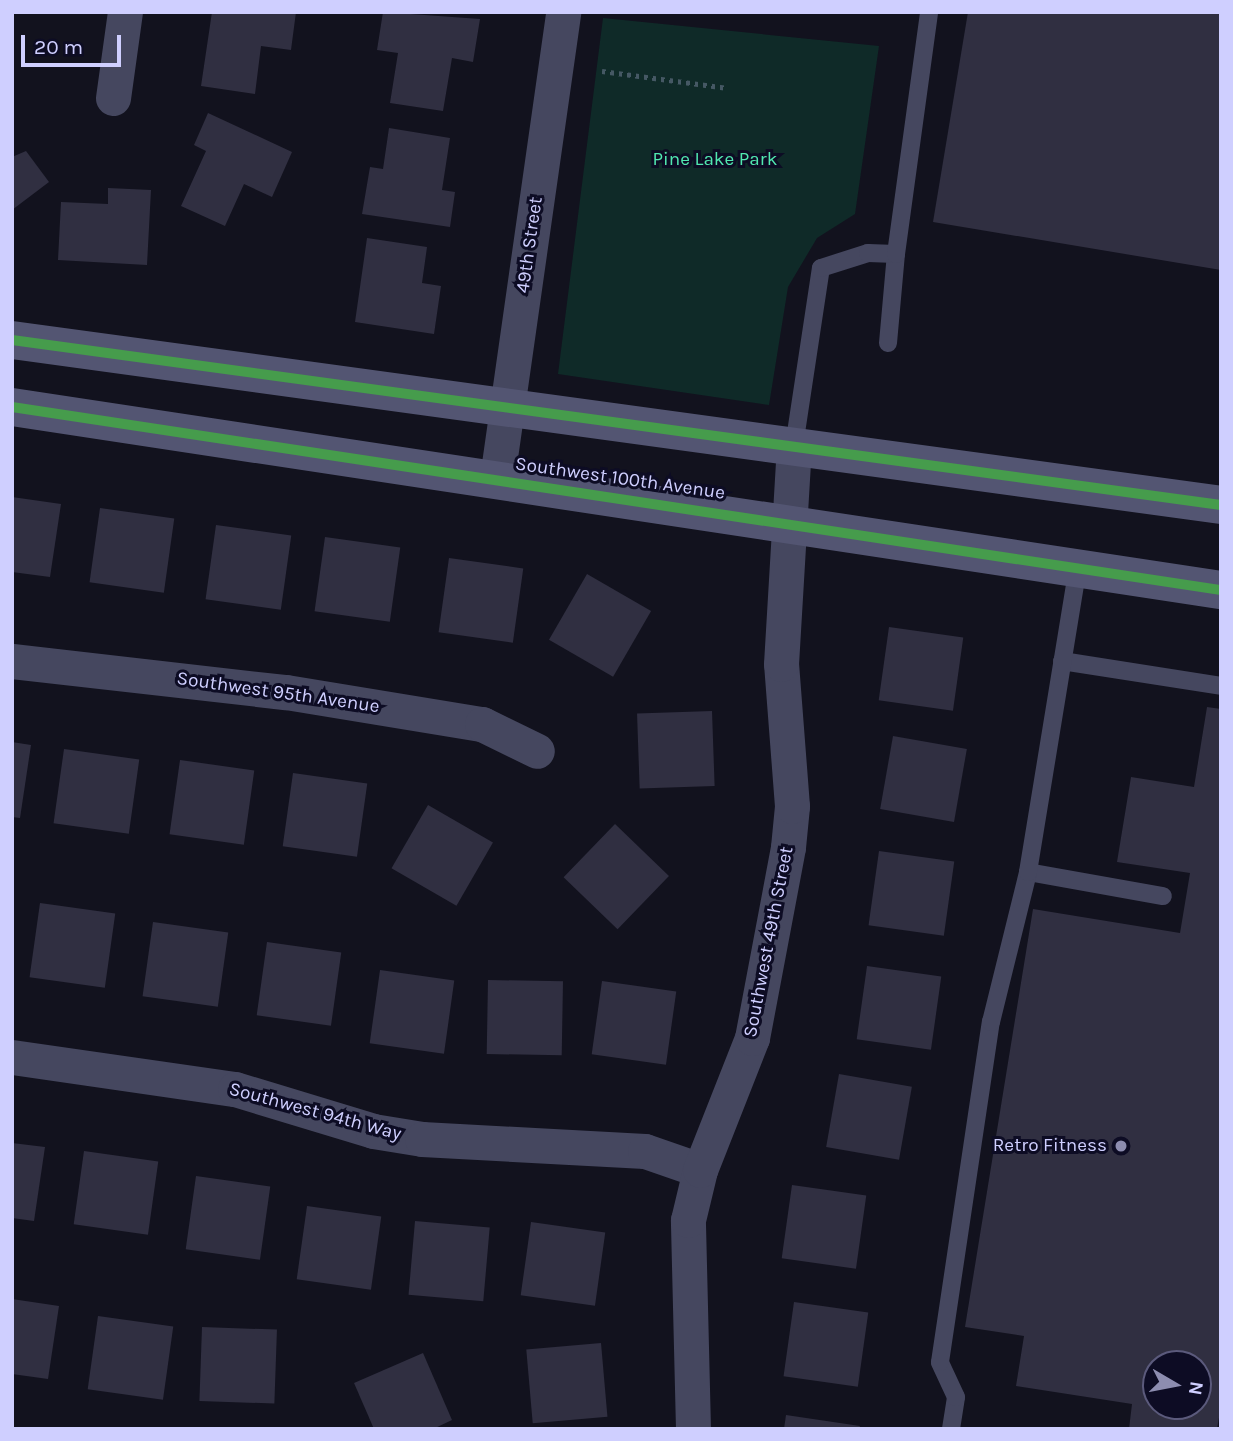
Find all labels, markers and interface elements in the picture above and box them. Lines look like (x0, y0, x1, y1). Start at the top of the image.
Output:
scale bar (24, 21, 124, 65)
text: 20 m (34, 35, 83, 59)
park label: Pine Lake Park (653, 149, 777, 171)
street label: 49th Street (512, 195, 548, 295)
street label: Southwest 100th Avenue (514, 453, 726, 505)
street label: Southwest 95th Avenue (175, 667, 381, 719)
street label: Southwest 49th Street (739, 845, 799, 1039)
street label: Southwest 94th Way (226, 1078, 404, 1146)
place label: Retro Fitness (993, 1135, 1107, 1157)
marker: Retro Fitness (1113, 1138, 1129, 1154)
north arrow (1142, 1350, 1212, 1420)
text: N (1184, 1380, 1208, 1397)

